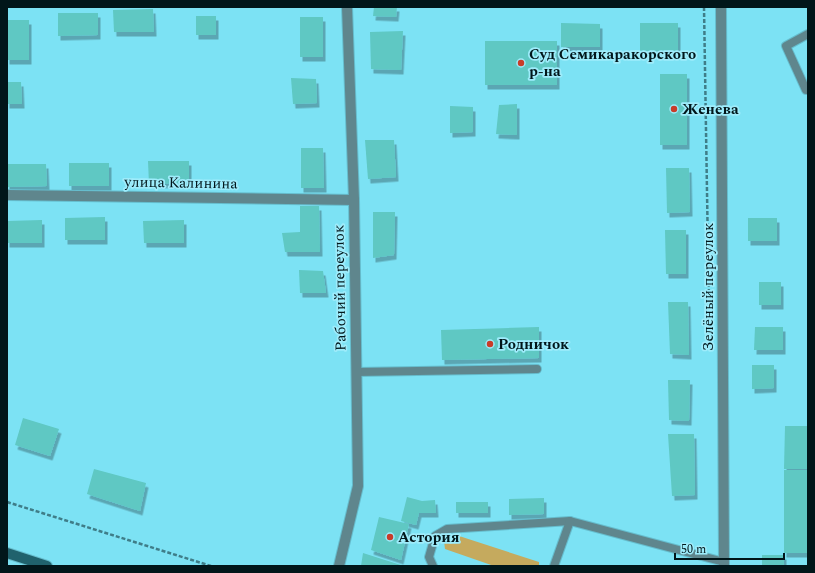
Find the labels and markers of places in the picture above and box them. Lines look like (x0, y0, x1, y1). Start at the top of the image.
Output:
place label: Суд Семикаракорского р-на (529, 43, 696, 83)
marker: Суд Семикаракорского р-на (516, 58, 526, 68)
place label: Женева (682, 98, 739, 121)
marker: Женева (669, 104, 679, 114)
place label: Родничок (498, 333, 569, 356)
marker: Родничок (485, 339, 495, 349)
place label: Астория (398, 526, 460, 549)
marker: Астория (385, 532, 395, 542)

